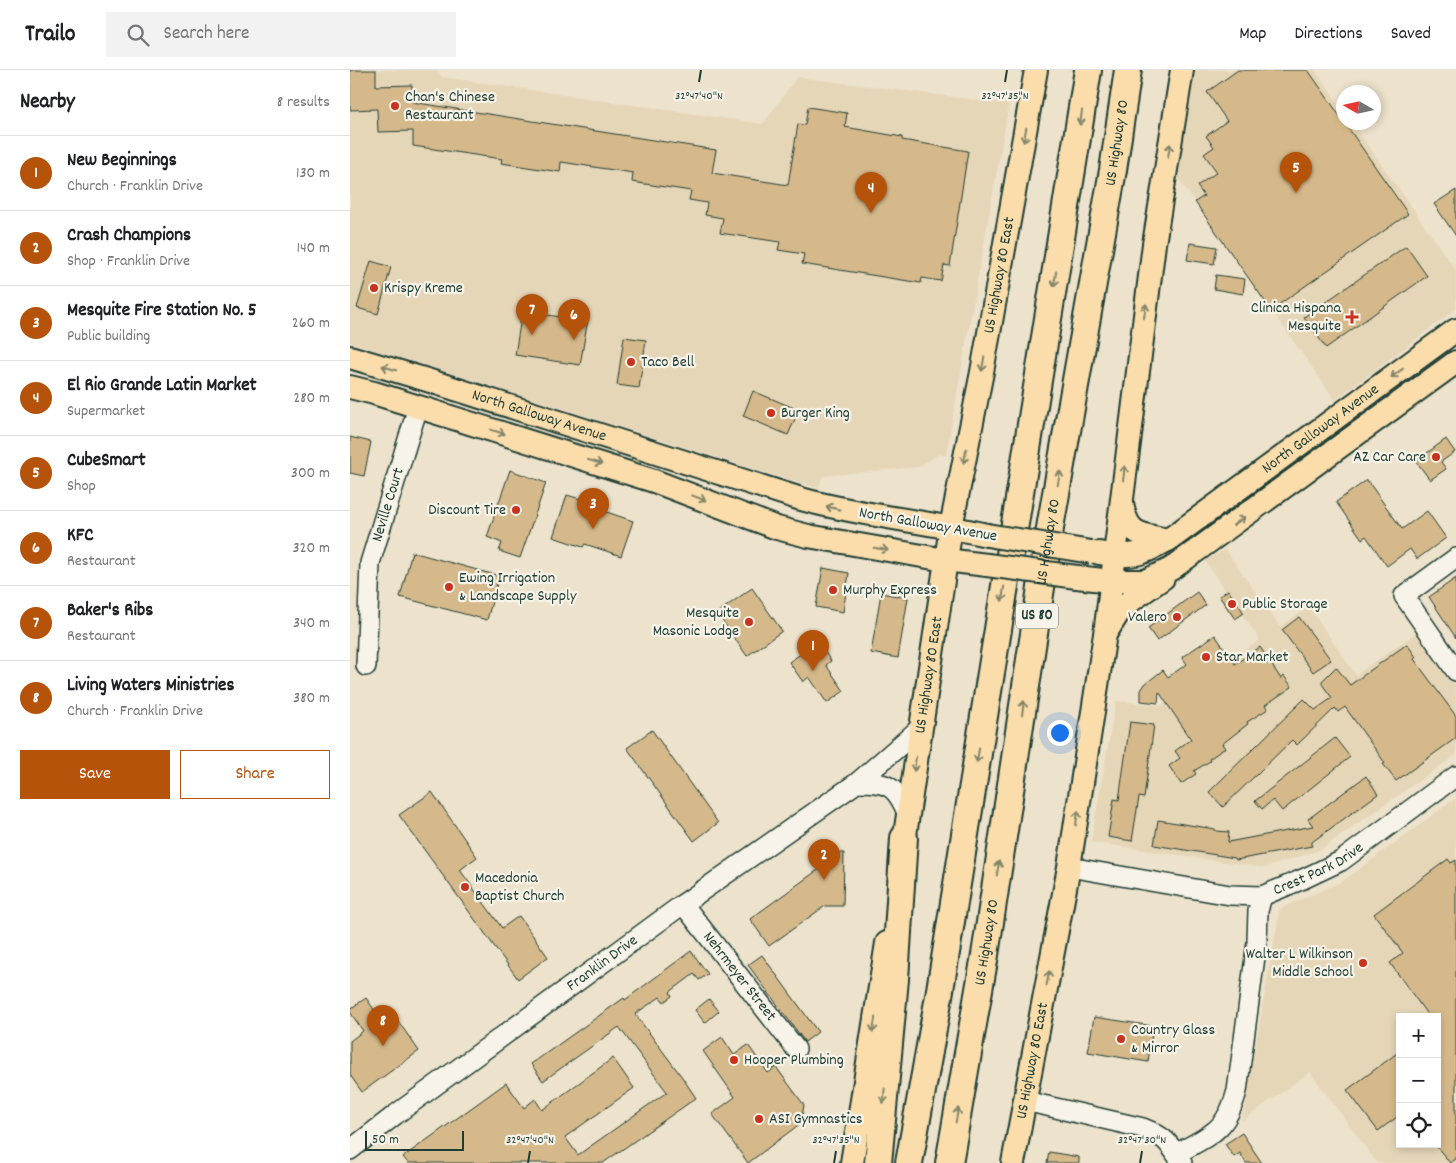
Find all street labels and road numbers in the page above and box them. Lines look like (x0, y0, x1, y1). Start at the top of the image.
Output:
street label: US Highway 80 (1099, 98, 1135, 188)
street label: US Highway 80 East (978, 215, 1021, 335)
street label: North Galloway Avenue (1257, 378, 1384, 480)
street label: North Galloway Avenue (469, 383, 609, 448)
street label: Neville Court (366, 465, 410, 545)
street label: US Highway 80 (1030, 497, 1066, 587)
street label: North Galloway Avenue (857, 502, 999, 548)
road number: US 80 (1016, 604, 1058, 628)
street label: US Highway 80 East (909, 615, 949, 735)
street label: Crest Park Drive (1270, 837, 1368, 902)
street label: US Highway 80 (968, 897, 1005, 987)
street label: Nehrmeyer Street (697, 927, 782, 1026)
street label: Franklin Drive (562, 929, 643, 997)
street label: US Highway 80 East (1010, 1001, 1055, 1121)

